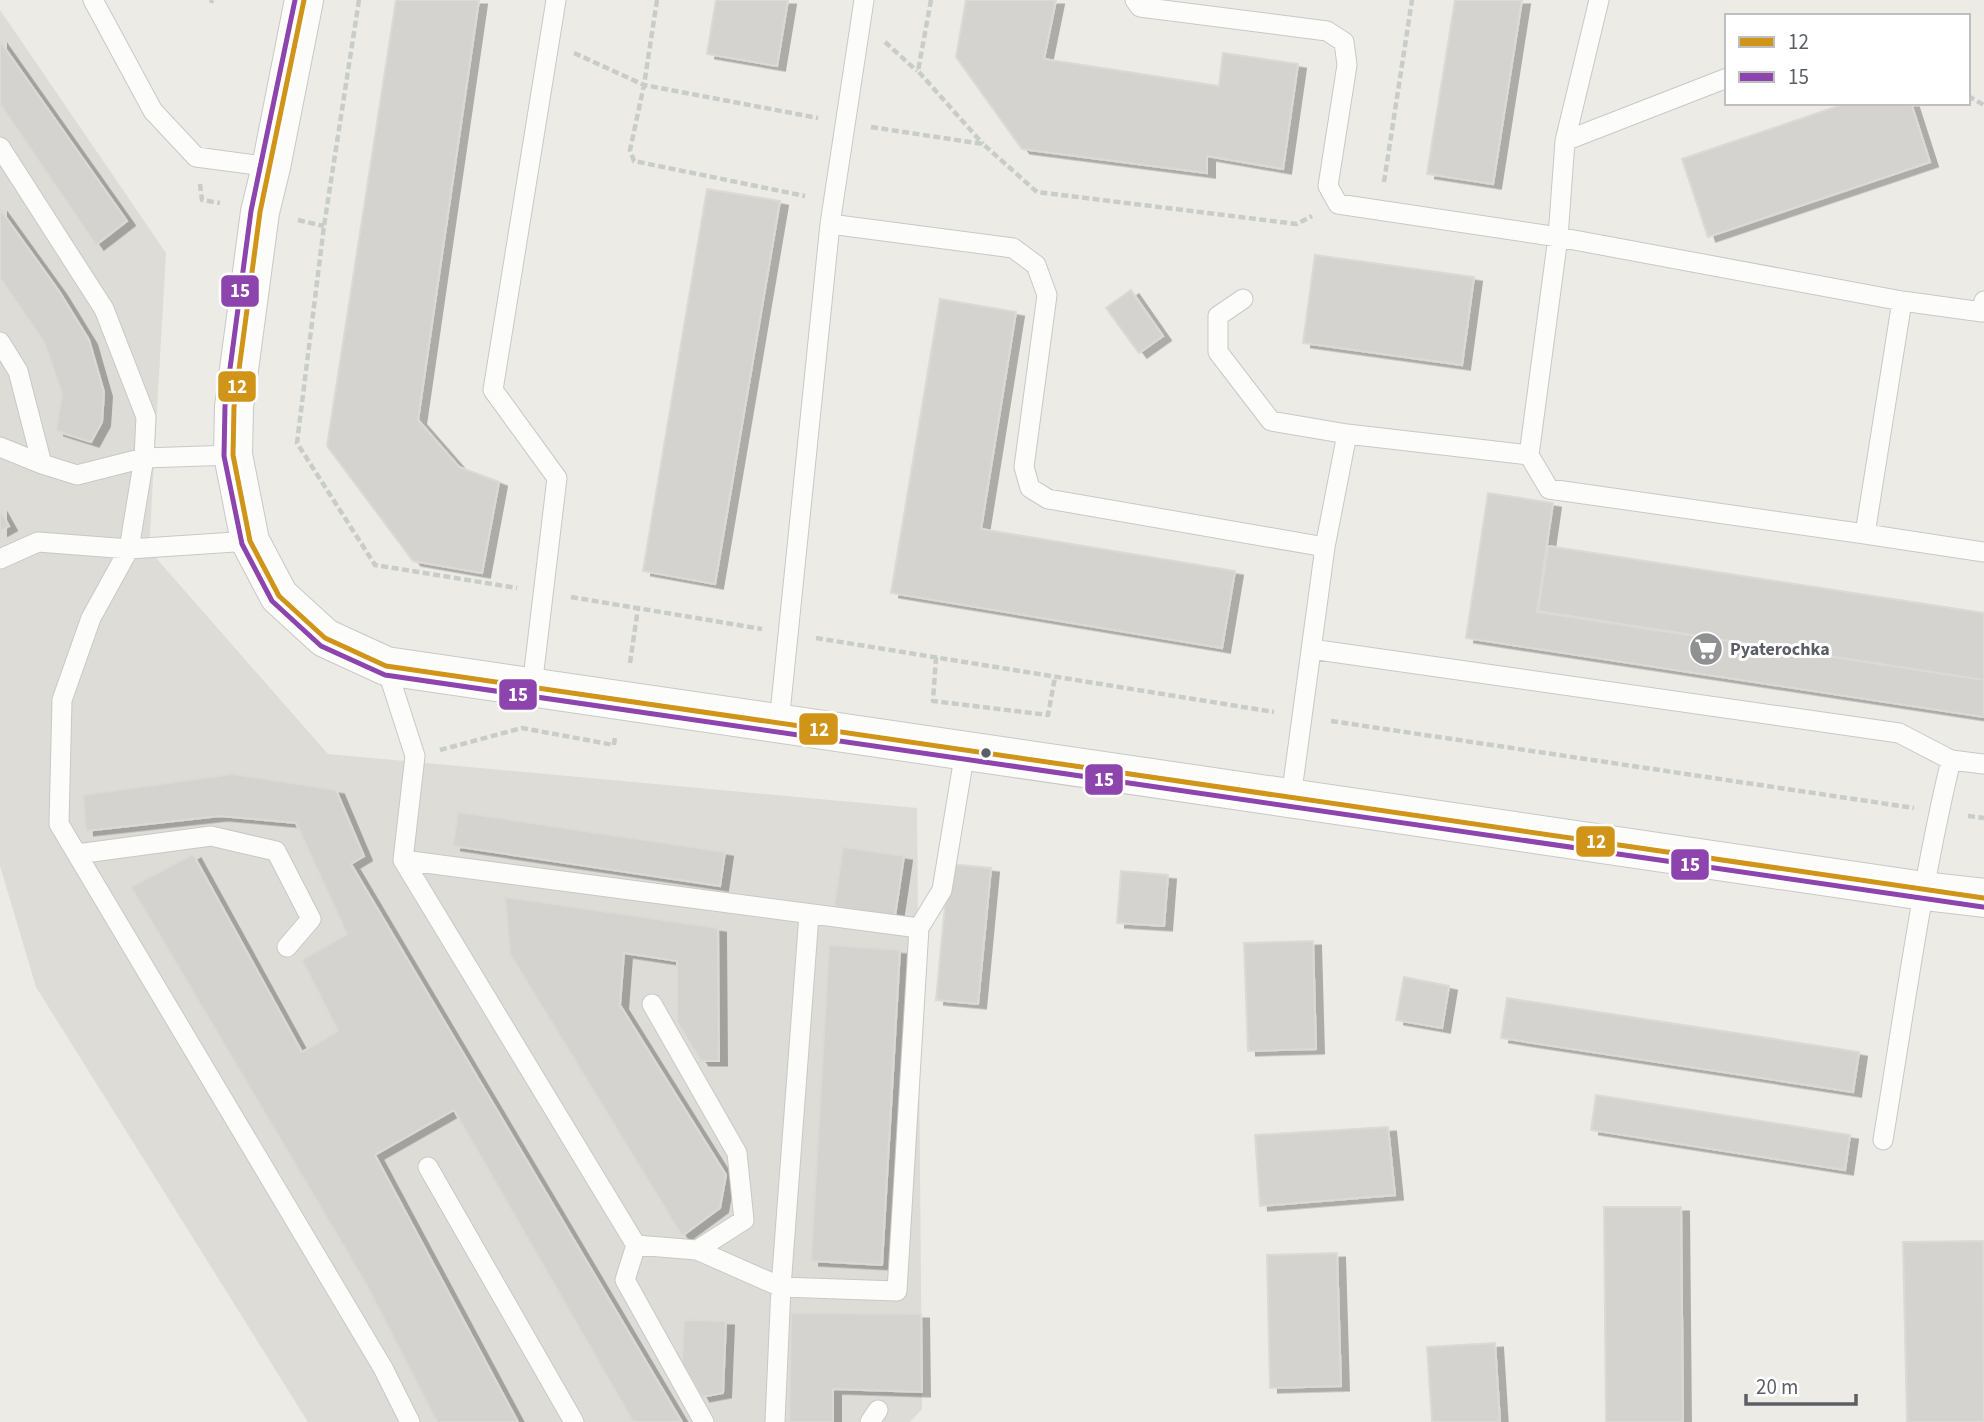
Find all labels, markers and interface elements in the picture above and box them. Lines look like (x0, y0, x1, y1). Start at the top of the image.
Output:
legend (1725, 14, 1970, 105)
text: 12 (1788, 27, 1809, 57)
text: 15 (1788, 62, 1809, 92)
line badge: 15 (220, 274, 260, 308)
text: 15 (230, 278, 250, 305)
line badge: 12 (217, 370, 257, 403)
text: 12 (227, 374, 247, 401)
supermarket icon: Pyaterochka (1687, 630, 1725, 668)
place label: Pyaterochka (1730, 637, 1830, 662)
line badge: 15 (498, 678, 538, 711)
text: 15 (508, 682, 528, 709)
line badge: 12 (798, 712, 839, 746)
text: 12 (809, 717, 829, 744)
unlabelled marker (979, 746, 993, 760)
line badge: 15 (1084, 763, 1124, 796)
text: 15 (1094, 767, 1114, 794)
line badge: 12 (1575, 825, 1616, 858)
text: 12 (1586, 829, 1606, 856)
line badge: 15 (1670, 848, 1710, 881)
text: 15 (1680, 852, 1700, 879)
scale bar (1746, 1362, 1856, 1406)
text: 20 m (1756, 1372, 1798, 1402)

